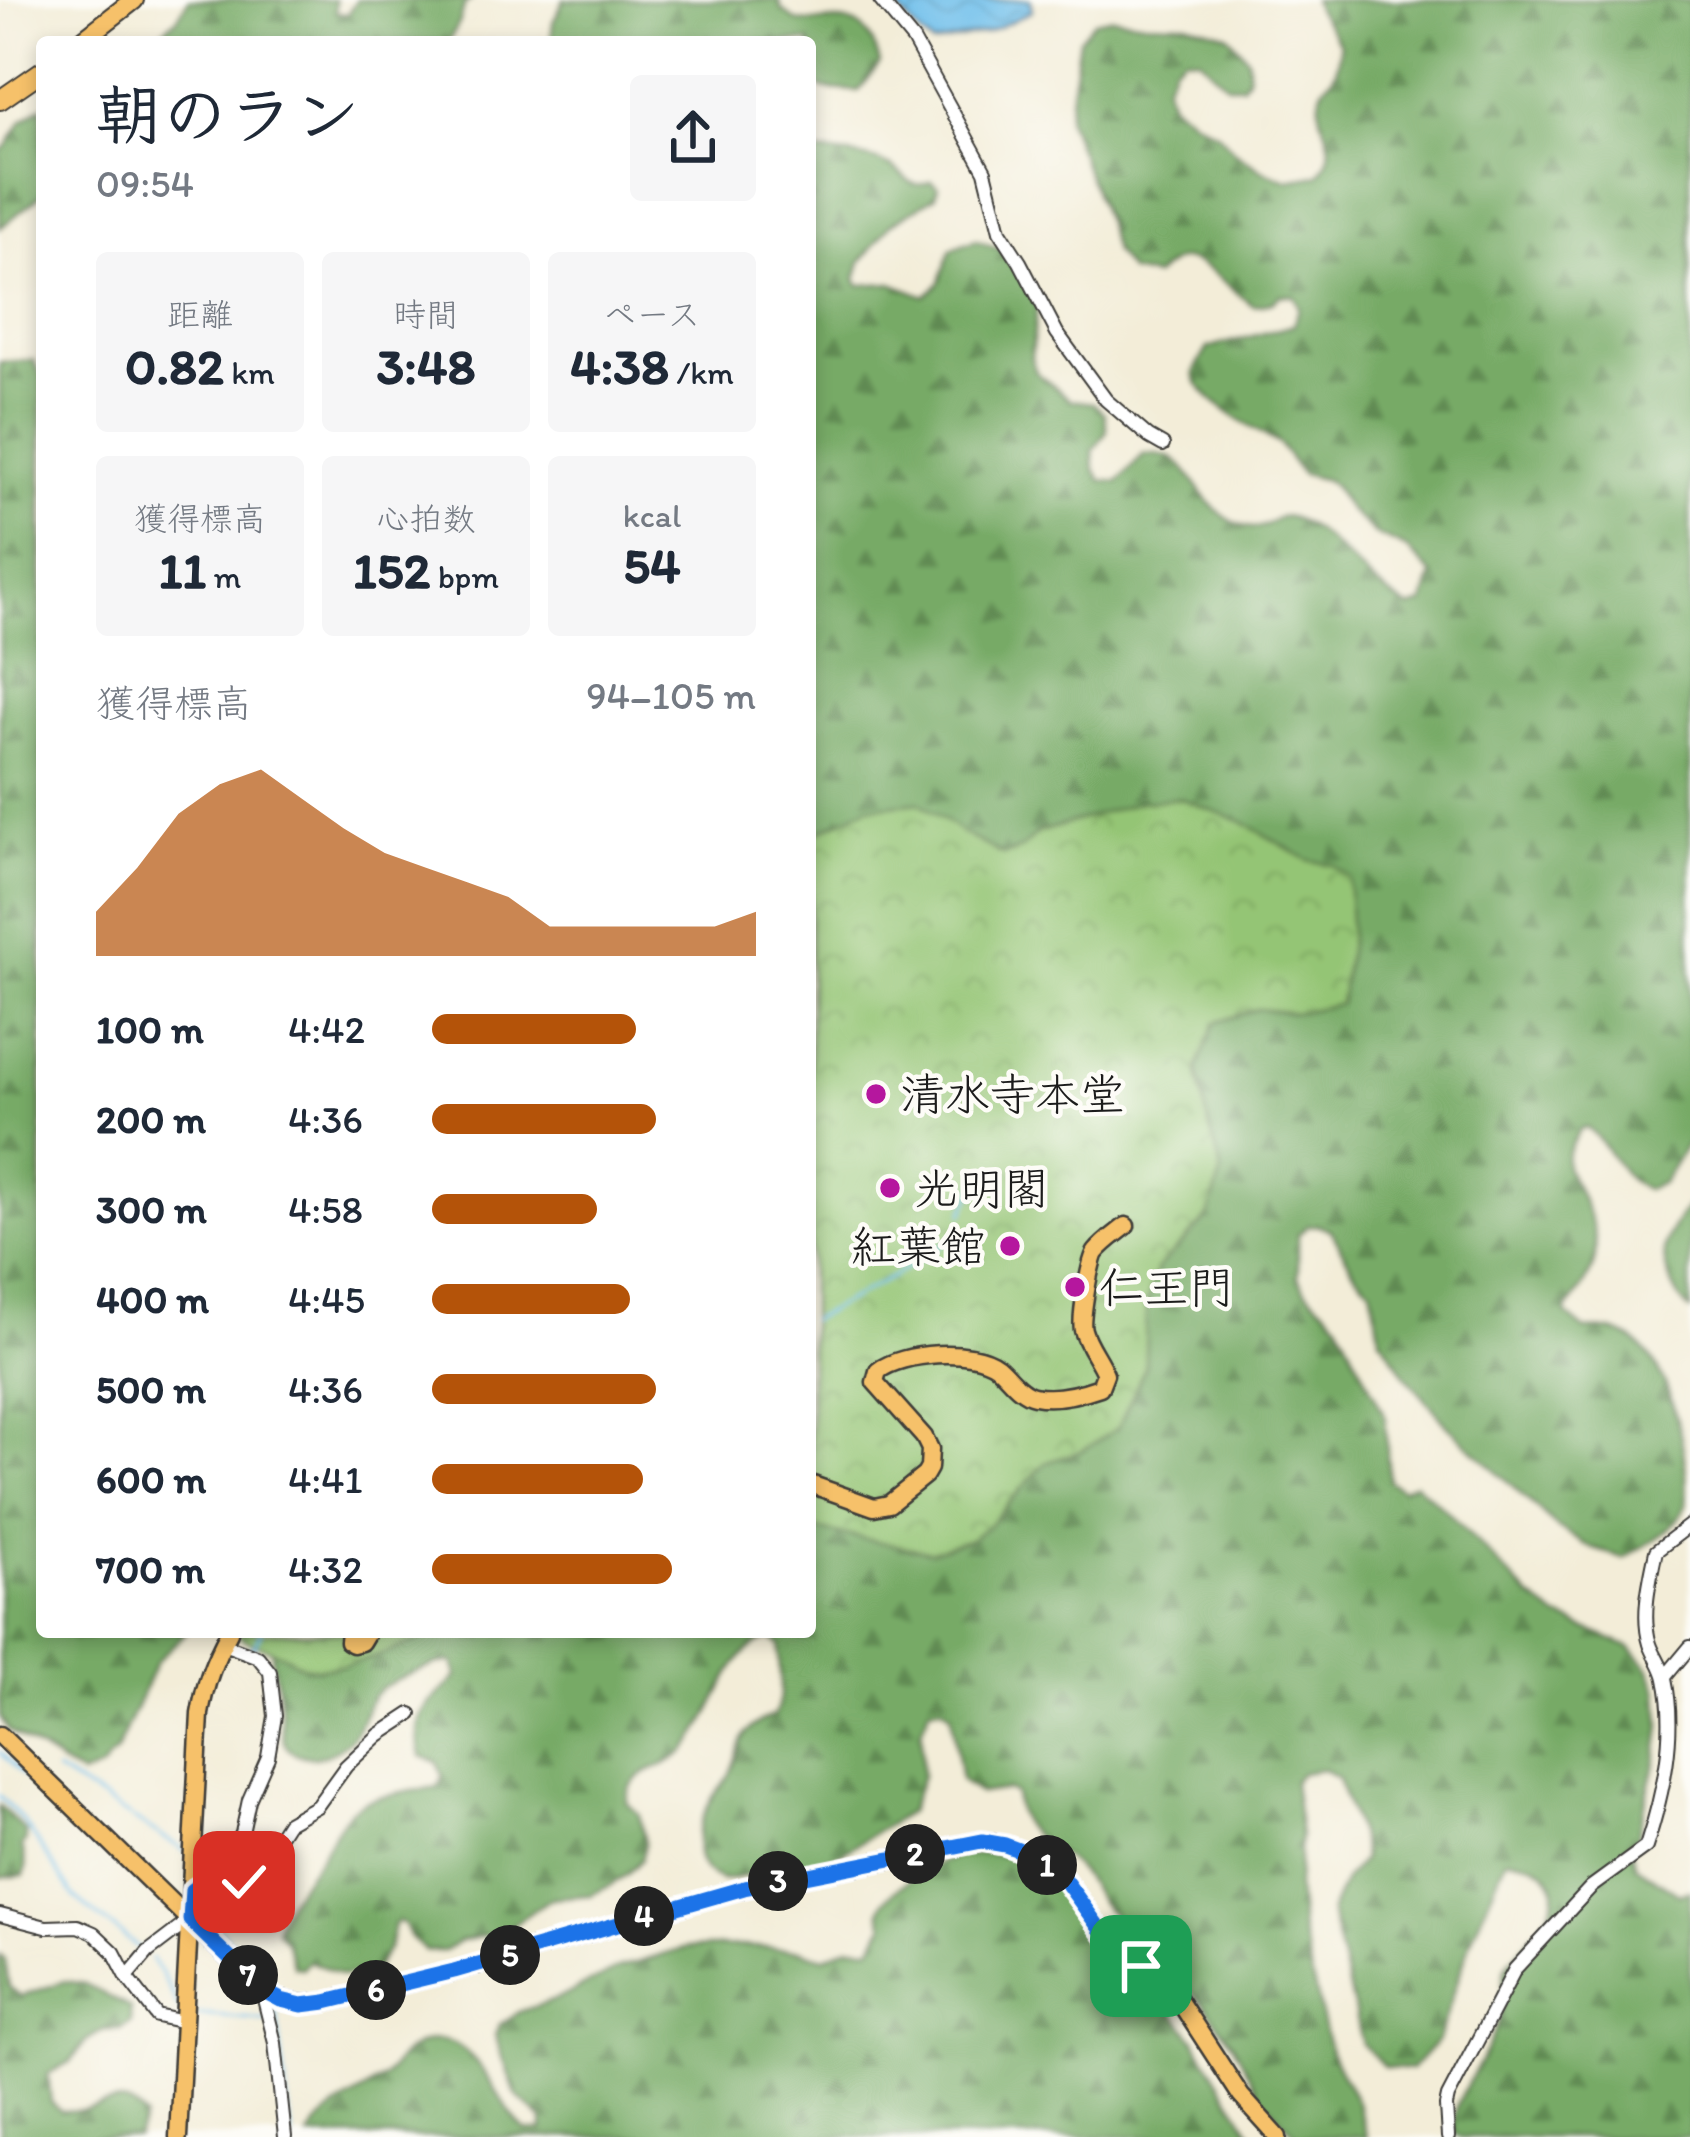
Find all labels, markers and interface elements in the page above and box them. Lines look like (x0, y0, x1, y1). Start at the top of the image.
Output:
text: 朝のラン (96, 75, 360, 155)
button: share (630, 75, 756, 201)
text: 09:54 (96, 160, 194, 207)
text: 距離 (167, 295, 233, 334)
text: 時間 (393, 295, 459, 334)
text: ペース (603, 295, 701, 334)
text: 0.82 (125, 336, 224, 397)
text: 3:48 (377, 336, 475, 397)
text: 4:38 (570, 336, 669, 397)
text: km (224, 353, 275, 392)
text: /km (669, 353, 734, 392)
text: kcal (623, 496, 681, 535)
text: 獲得標高 (134, 499, 266, 538)
text: 心拍数 (377, 499, 476, 538)
text: 54 (623, 535, 681, 596)
text: 11 (159, 540, 206, 601)
text: 152 (353, 540, 430, 601)
text: m (206, 557, 241, 596)
text: bpm (430, 557, 499, 596)
text: 94–105 m (586, 672, 756, 719)
text: 獲得標高 (96, 680, 252, 727)
text: 100 m (96, 1006, 204, 1053)
text: 4:42 (288, 1006, 365, 1053)
place label: 清水寺本堂 (900, 1067, 1125, 1121)
marker: 清水寺本堂 (863, 1081, 889, 1107)
text: 200 m (96, 1096, 206, 1143)
text: 4:36 (288, 1096, 363, 1143)
place label: 光明閣 (914, 1161, 1049, 1215)
marker: 光明閣 (877, 1175, 903, 1201)
text: 300 m (96, 1186, 207, 1233)
text: 4:58 (288, 1186, 363, 1233)
place label: 紅葉館 (851, 1219, 986, 1273)
marker: 紅葉館 (997, 1233, 1023, 1259)
place label: 仁王門 (1099, 1260, 1234, 1314)
marker: 仁王門 (1062, 1274, 1088, 1300)
text: 400 m (96, 1276, 209, 1323)
text: 4:45 (288, 1276, 365, 1323)
text: 500 m (96, 1366, 206, 1413)
text: 4:36 (288, 1366, 363, 1413)
text: 600 m (96, 1456, 206, 1503)
text: 4:41 (288, 1456, 363, 1503)
text: 700 m (96, 1546, 205, 1593)
text: 4:32 (288, 1546, 363, 1593)
pin: 2 (885, 1824, 945, 1884)
pin (193, 1831, 295, 1933)
text: 2 (906, 1834, 924, 1873)
pin: 1 (1017, 1835, 1077, 1895)
text: 1 (1039, 1845, 1055, 1884)
icon: check (211, 1849, 277, 1915)
pin: 3 (748, 1851, 808, 1911)
text: 3 (769, 1861, 787, 1900)
pin: 4 (614, 1886, 674, 1946)
text: 4 (634, 1896, 654, 1935)
pin (1090, 1915, 1192, 2017)
pin: 5 (480, 1925, 540, 1985)
icon: arrive (1108, 1933, 1174, 1999)
text: 5 (501, 1935, 519, 1974)
pin: 7 (218, 1945, 278, 2005)
text: 7 (240, 1955, 256, 1994)
pin: 6 (346, 1960, 406, 2020)
text: 6 (367, 1970, 385, 2009)

